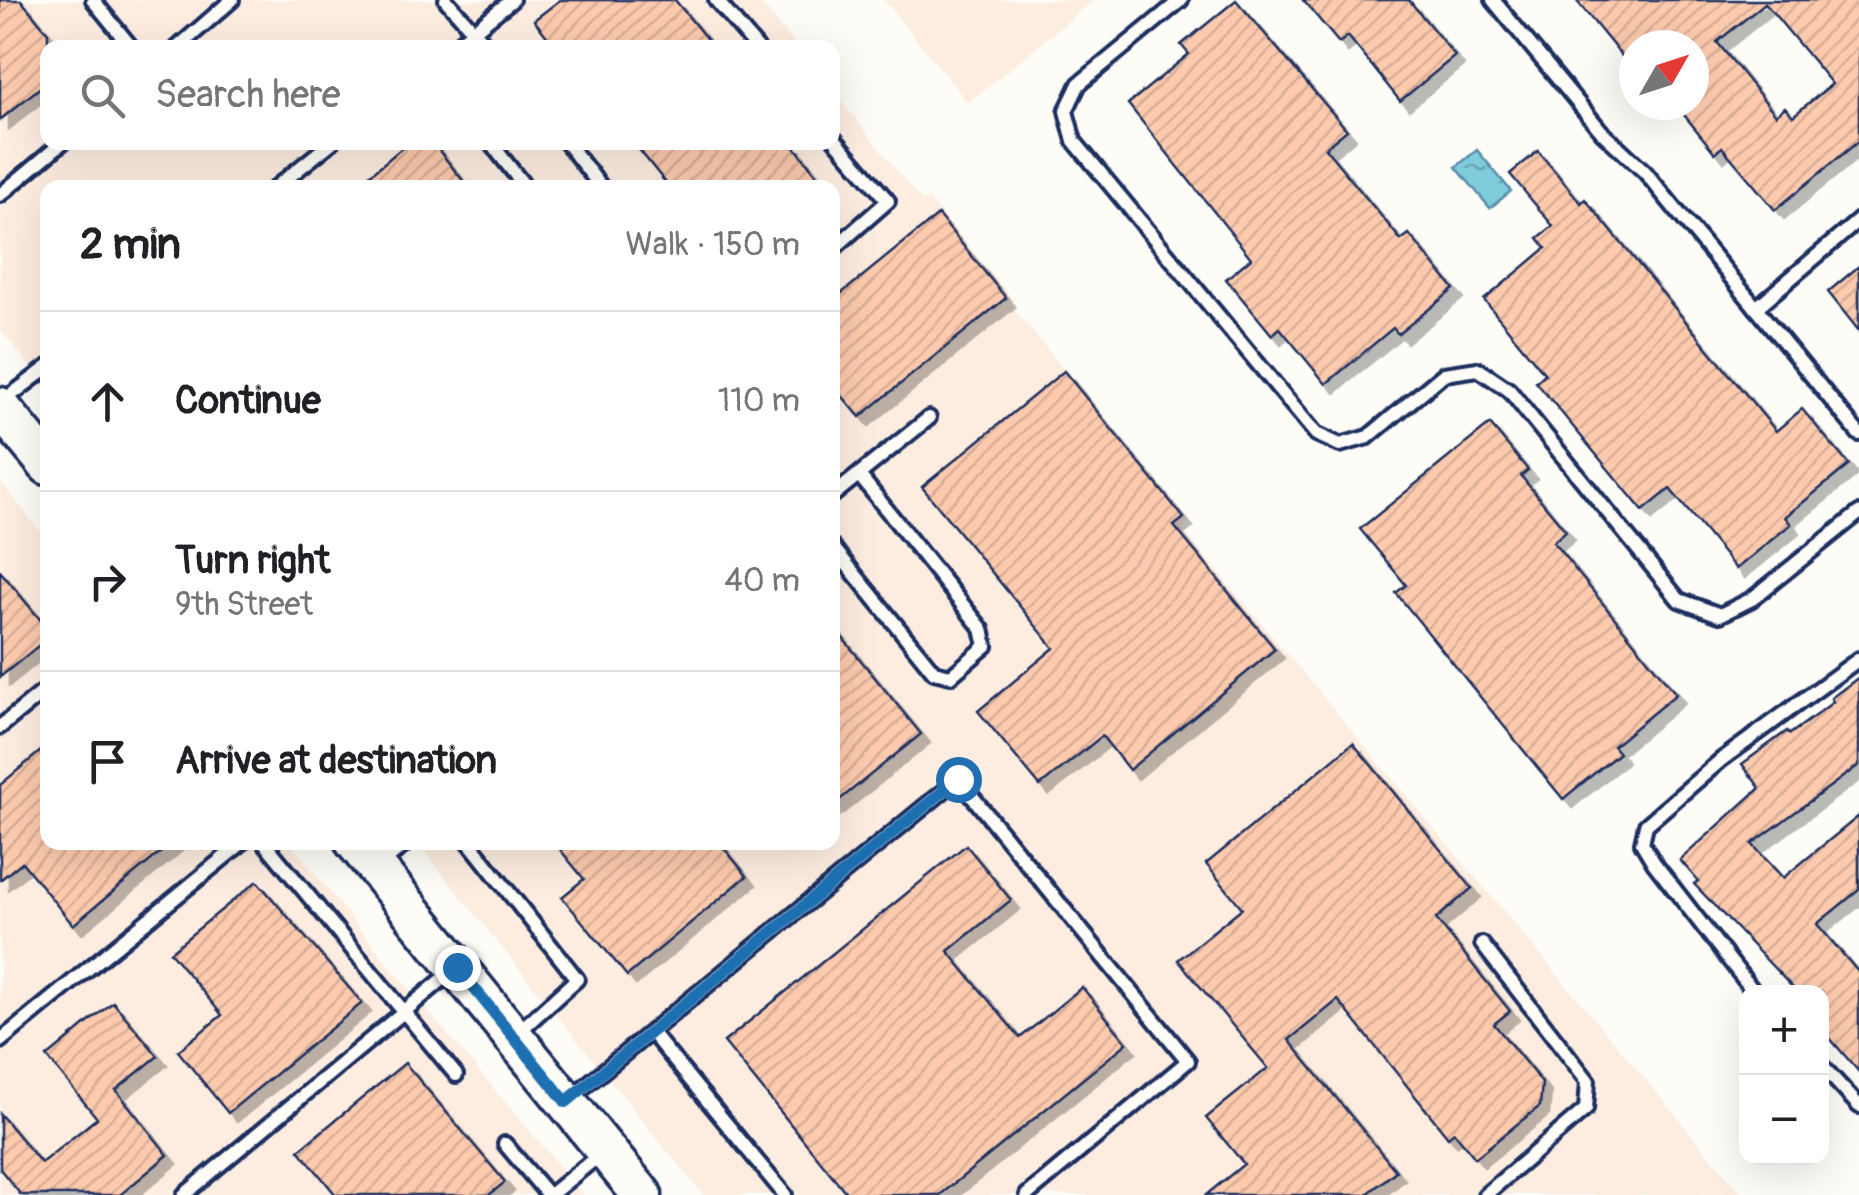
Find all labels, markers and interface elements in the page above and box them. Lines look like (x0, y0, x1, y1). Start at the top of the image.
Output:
north arrow (1619, 30, 1709, 120)
search box (40, 40, 840, 150)
icon: search (75, 68, 130, 123)
text: Search here (155, 71, 341, 119)
text: 2 min (80, 219, 181, 271)
text: Walk · 150 m (626, 225, 800, 265)
icon: ahead (80, 374, 135, 429)
text: Continue (175, 377, 321, 425)
text: 110 m (718, 381, 800, 421)
text: Turn right (175, 537, 330, 585)
icon: right (80, 554, 135, 609)
text: 40 m (724, 561, 800, 601)
text: 9th Street (175, 585, 313, 625)
icon: arrive (80, 734, 135, 789)
text: Arrive at destination (175, 737, 497, 785)
route start (936, 757, 982, 803)
route end (435, 945, 481, 991)
map controls (1739, 985, 1829, 1165)
button: + (1739, 985, 1829, 1075)
button: − (1739, 1075, 1829, 1165)

